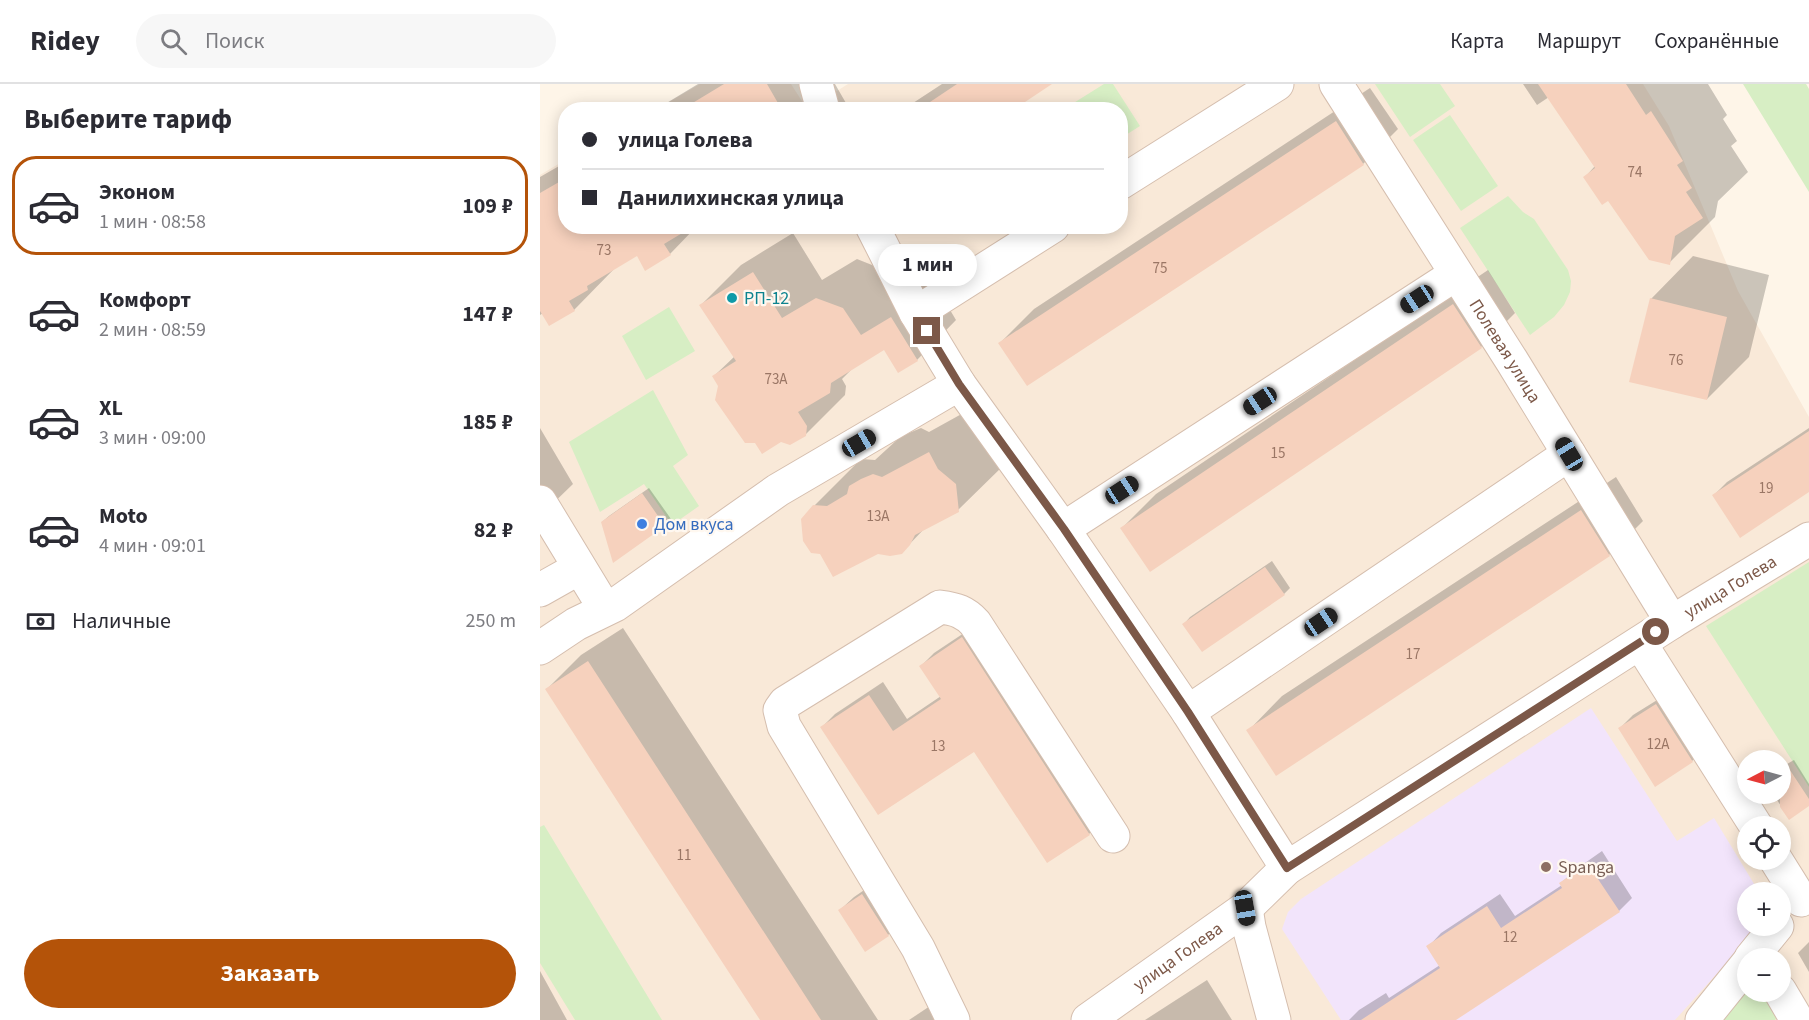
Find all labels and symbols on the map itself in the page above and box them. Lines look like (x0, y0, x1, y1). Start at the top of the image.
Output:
house number: 74 (1628, 162, 1643, 183)
house number: 73 (597, 240, 611, 261)
callout: 1 мин (878, 244, 976, 286)
house number: 75 (1153, 258, 1167, 279)
car (1397, 282, 1437, 316)
place label: РП-12 (744, 286, 789, 311)
marker: РП-12 (725, 291, 739, 305)
street label: Полевая улица (1463, 294, 1547, 408)
route end (913, 317, 940, 344)
house number: 76 (1669, 350, 1683, 371)
house number: 73А (764, 369, 788, 390)
car (1240, 384, 1280, 418)
car (839, 426, 879, 460)
car (1552, 434, 1586, 474)
house number: 15 (1271, 443, 1285, 464)
car (1102, 473, 1142, 507)
house number: 19 (1759, 478, 1773, 499)
house number: 13А (866, 506, 890, 527)
place label: Дом вкуса (654, 512, 734, 537)
marker: Дом вкуса (635, 517, 649, 531)
street label: улица Голева (1679, 549, 1782, 625)
car (1301, 604, 1341, 640)
route start (1642, 618, 1669, 645)
house number: 17 (1406, 644, 1420, 665)
house number: 12А (1646, 734, 1670, 755)
house number: 13 (931, 736, 945, 757)
north arrow (1737, 750, 1791, 804)
house number: 11 (677, 845, 691, 866)
place label: Spanga (1558, 855, 1614, 880)
marker: Spanga (1539, 860, 1553, 874)
car (1233, 889, 1257, 927)
street label: улица Голева (1128, 916, 1228, 997)
house number: 12 (1503, 927, 1517, 948)

